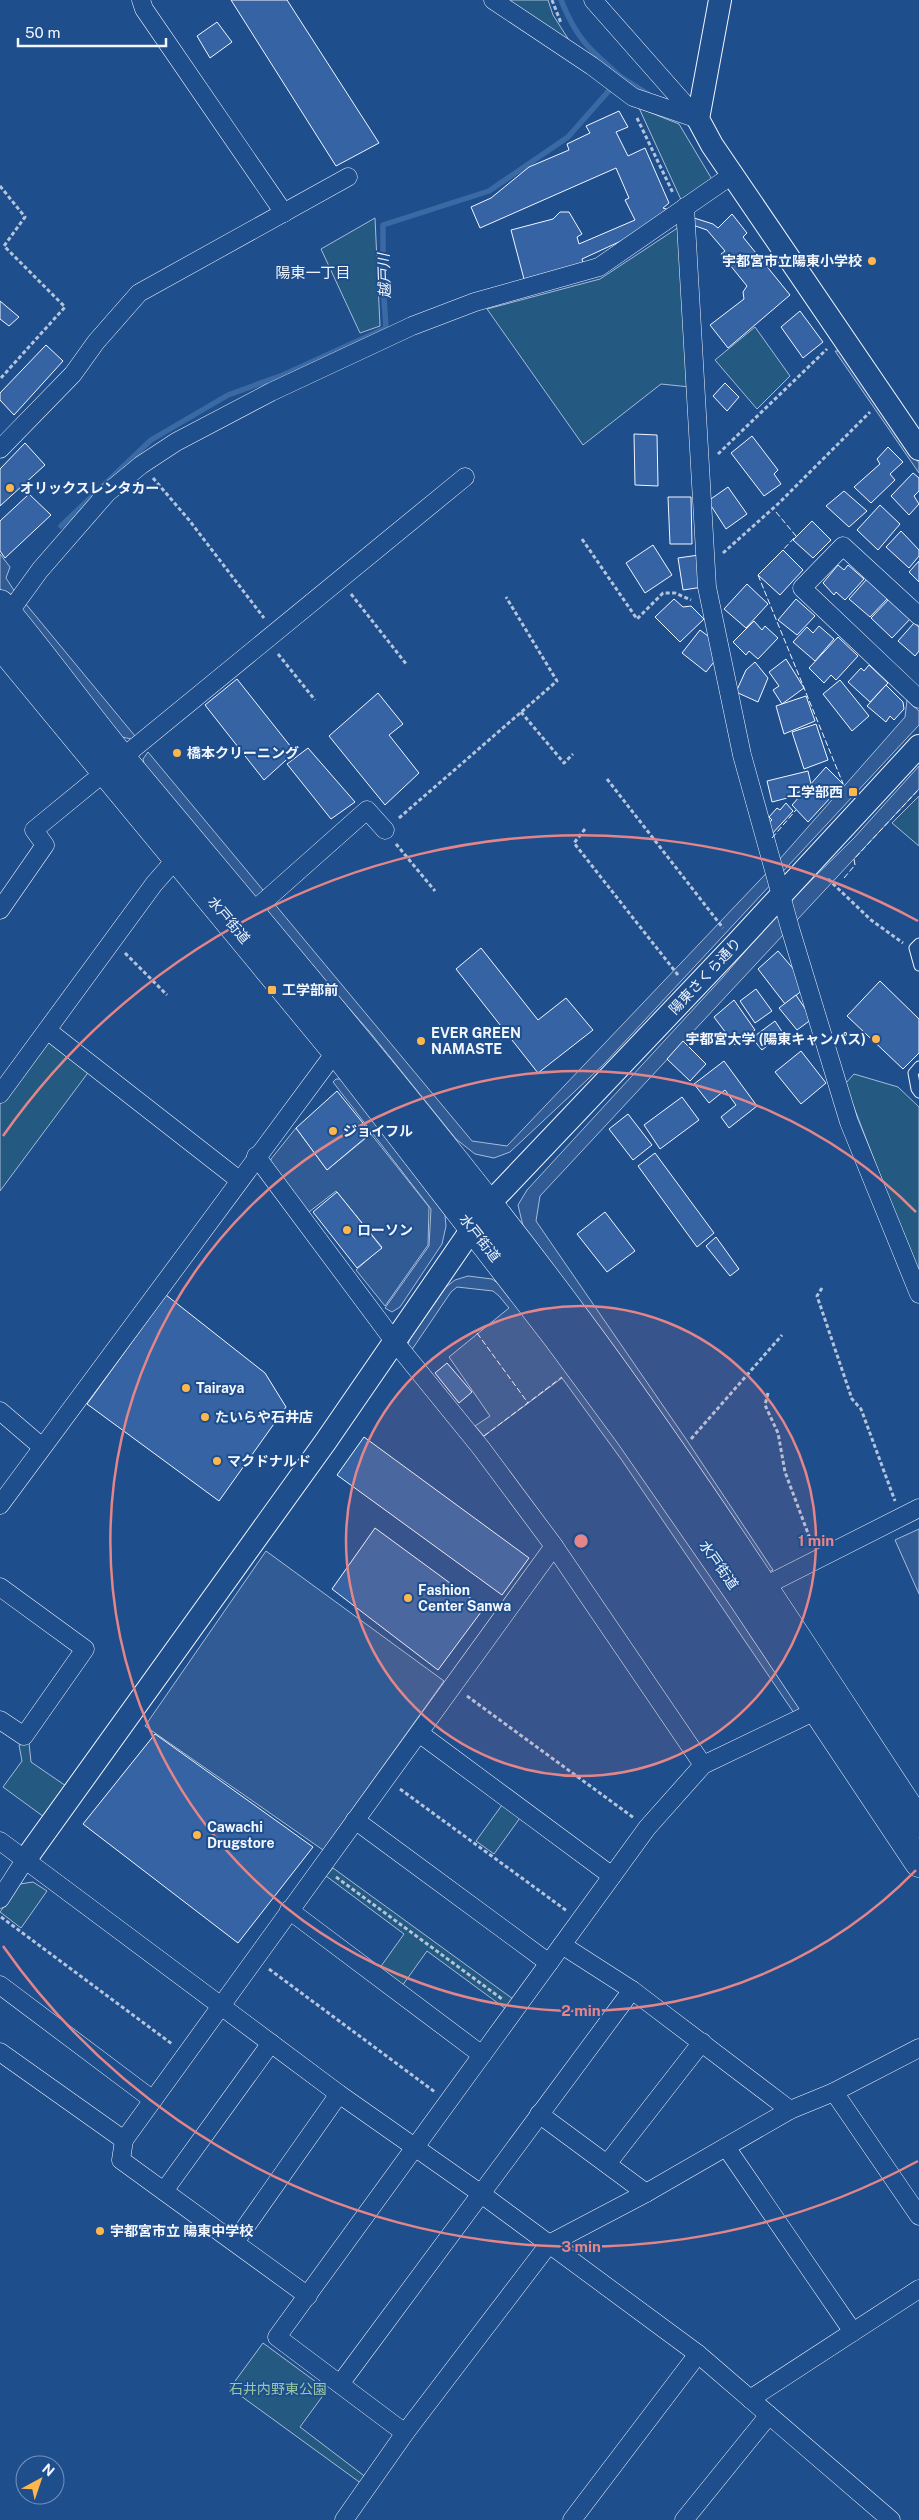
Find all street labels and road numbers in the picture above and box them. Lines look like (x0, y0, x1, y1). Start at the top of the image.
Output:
street label: 水戸街道 (205, 893, 253, 947)
street label: 陽東さくら通り (666, 935, 744, 1017)
street label: 水戸街道 (456, 1211, 504, 1265)
street label: 水戸街道 (696, 1537, 742, 1593)

